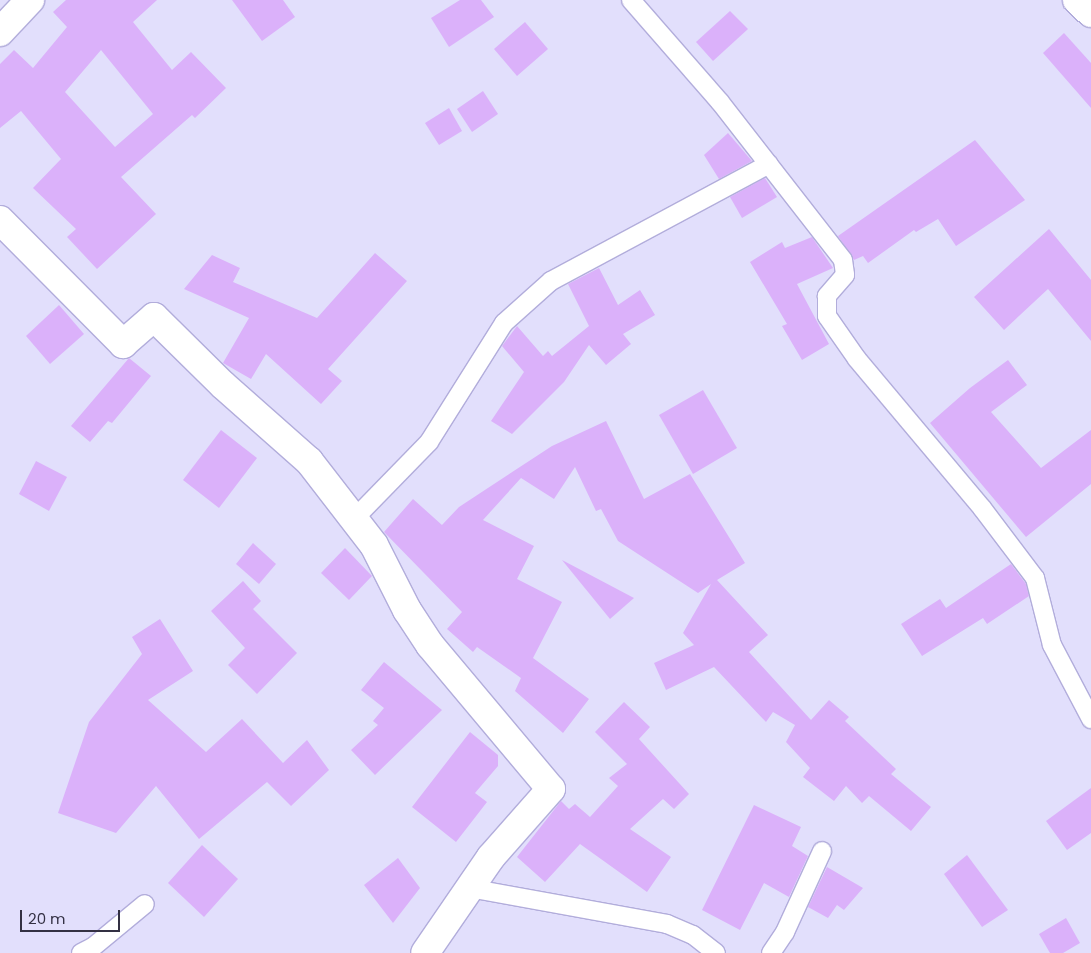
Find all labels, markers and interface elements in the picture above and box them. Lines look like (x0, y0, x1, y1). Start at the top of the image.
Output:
scale bar (22, 900, 122, 932)
text: 20 m (28, 908, 66, 929)

